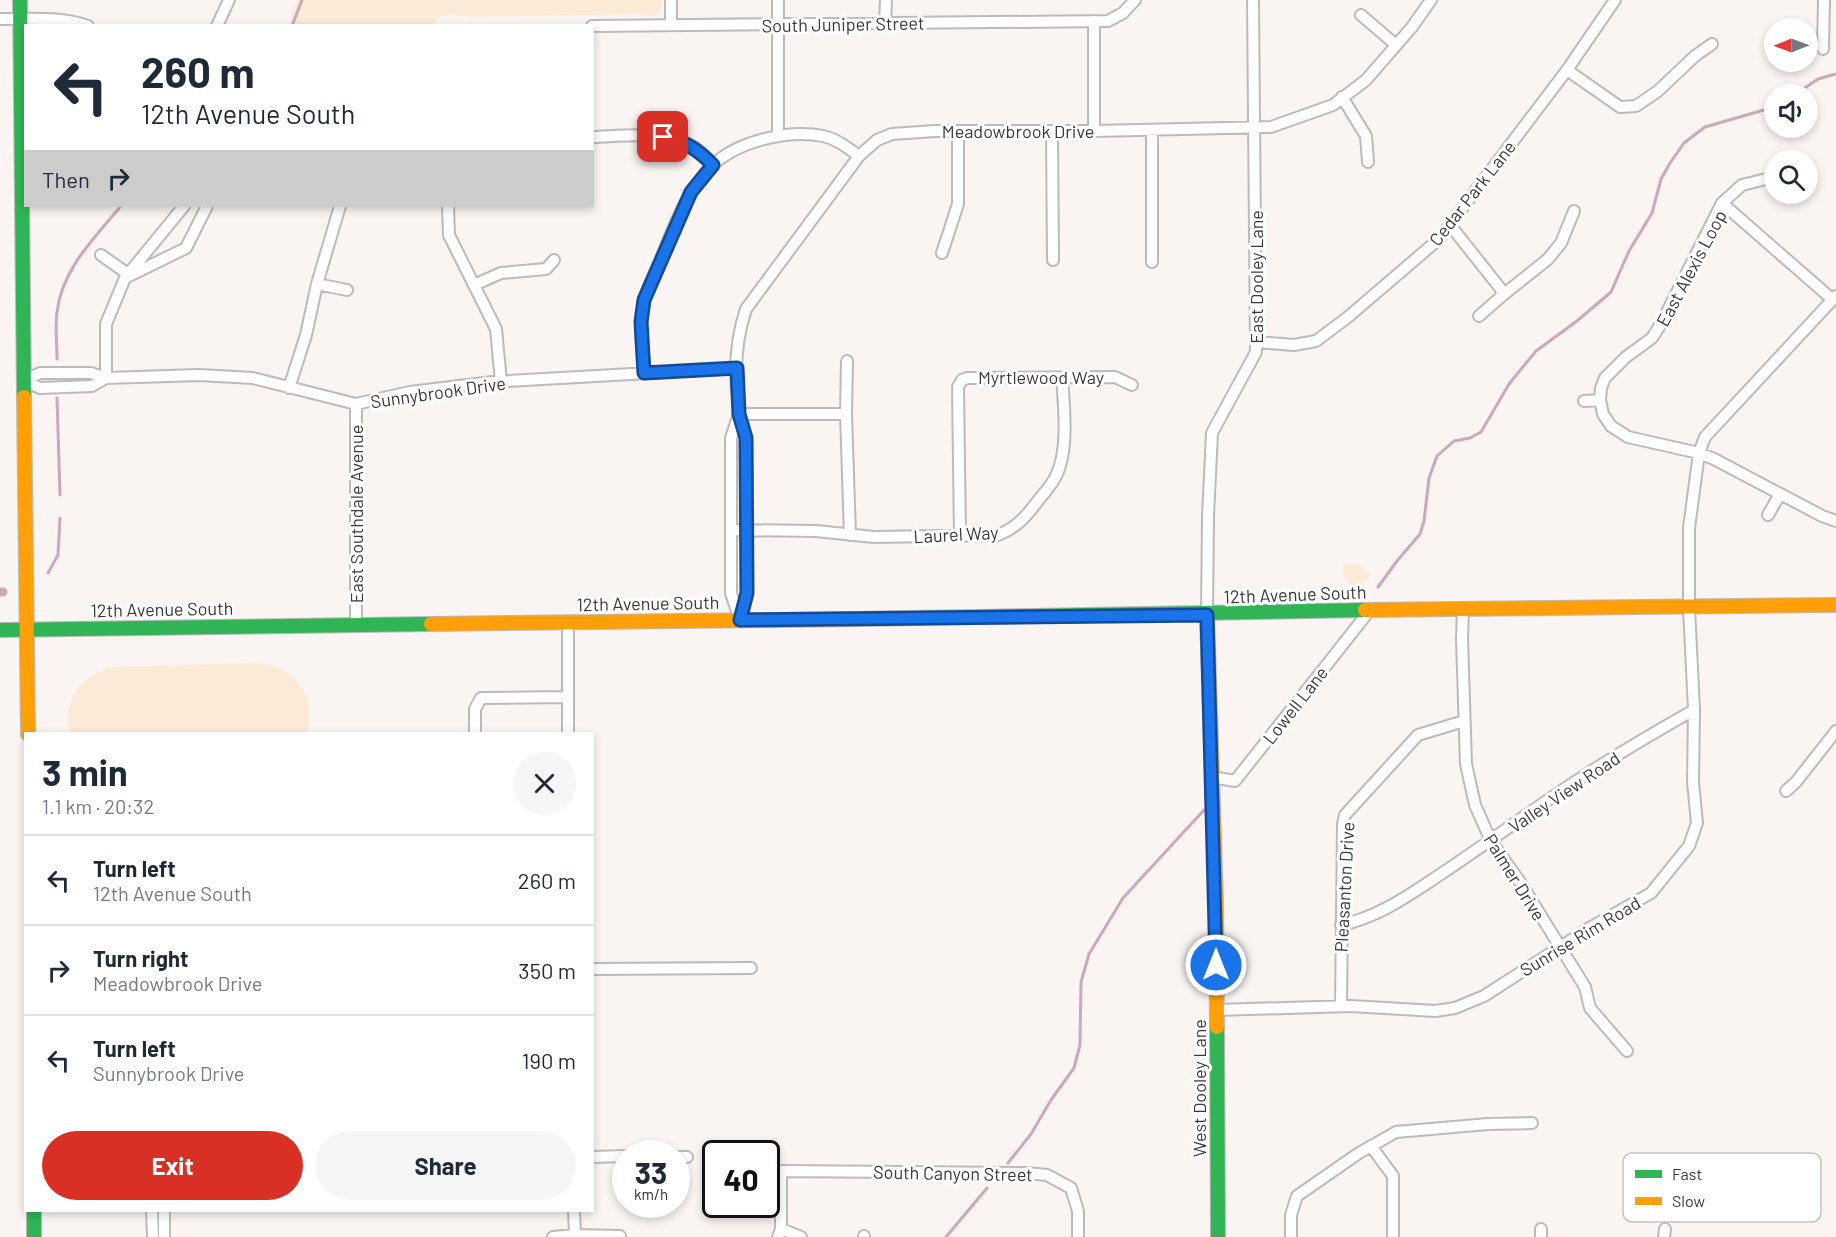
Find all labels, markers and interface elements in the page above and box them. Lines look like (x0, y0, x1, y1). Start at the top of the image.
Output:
street label: South Juniper Street (761, 12, 925, 36)
north arrow (1764, 18, 1818, 72)
map controls (1764, 18, 1818, 204)
text: 260 m (141, 46, 254, 96)
icon: left (42, 48, 120, 126)
button: sound (1764, 84, 1818, 138)
text: 12th Avenue South (141, 97, 355, 129)
pin (637, 111, 688, 162)
icon: arrive (646, 120, 679, 153)
street label: Meadowbrook Drive (942, 120, 1094, 142)
street label: Cedar Park Lane (1424, 136, 1520, 250)
button: search (1764, 150, 1818, 204)
icon: right (102, 162, 135, 195)
text: Then (42, 166, 90, 192)
street label: East Alexis Loop (1651, 206, 1731, 330)
street label: East Dooley Lane (1245, 210, 1267, 344)
street label: Myrtlewood Way (978, 366, 1104, 388)
street label: Sunnybrook Drive (369, 372, 507, 412)
street label: East Southdale Avenue (345, 425, 367, 603)
street label: Laurel Way (913, 521, 999, 547)
street label: 12th Avenue South (1223, 581, 1367, 607)
street label: 12th Avenue South (576, 591, 720, 615)
street label: 12th Avenue South (90, 597, 234, 621)
street label: Lowell Lane (1258, 662, 1332, 748)
street label: Valley View Road (1504, 747, 1624, 837)
text: 3 min (42, 750, 128, 793)
button: close (513, 752, 576, 815)
text: 1.1 km · 20:32 (42, 794, 154, 818)
street label: Pleasanton Drive (1330, 821, 1358, 953)
street label: Palmer Drive (1480, 829, 1550, 925)
text: Turn left (93, 855, 176, 881)
icon: left (42, 864, 75, 897)
text: 260 m (518, 867, 576, 893)
text: 12th Avenue South (93, 881, 252, 905)
street label: Sunrise Rim Road (1516, 891, 1644, 981)
position arrow (1184, 933, 1248, 997)
text: Turn right (93, 945, 188, 971)
icon: right (42, 954, 75, 987)
text: 350 m (518, 957, 576, 983)
text: Meadowbrook Drive (93, 971, 262, 995)
street label: West Dooley Lane (1188, 1019, 1210, 1157)
text: Turn left (93, 1035, 176, 1061)
icon: left (42, 1044, 75, 1077)
text: 190 m (522, 1047, 576, 1073)
text: Sunnybrook Drive (93, 1061, 244, 1085)
button: Exit (42, 1131, 303, 1200)
button: Share (315, 1131, 576, 1200)
speed limit sign: 40 (702, 1140, 780, 1218)
legend (1623, 1153, 1821, 1222)
text: 33 (635, 1154, 667, 1190)
street label: South Canyon Street (873, 1161, 1033, 1185)
text: Fast (1672, 1164, 1702, 1183)
text: km/h (634, 1185, 668, 1203)
text: Slow (1672, 1191, 1705, 1210)

